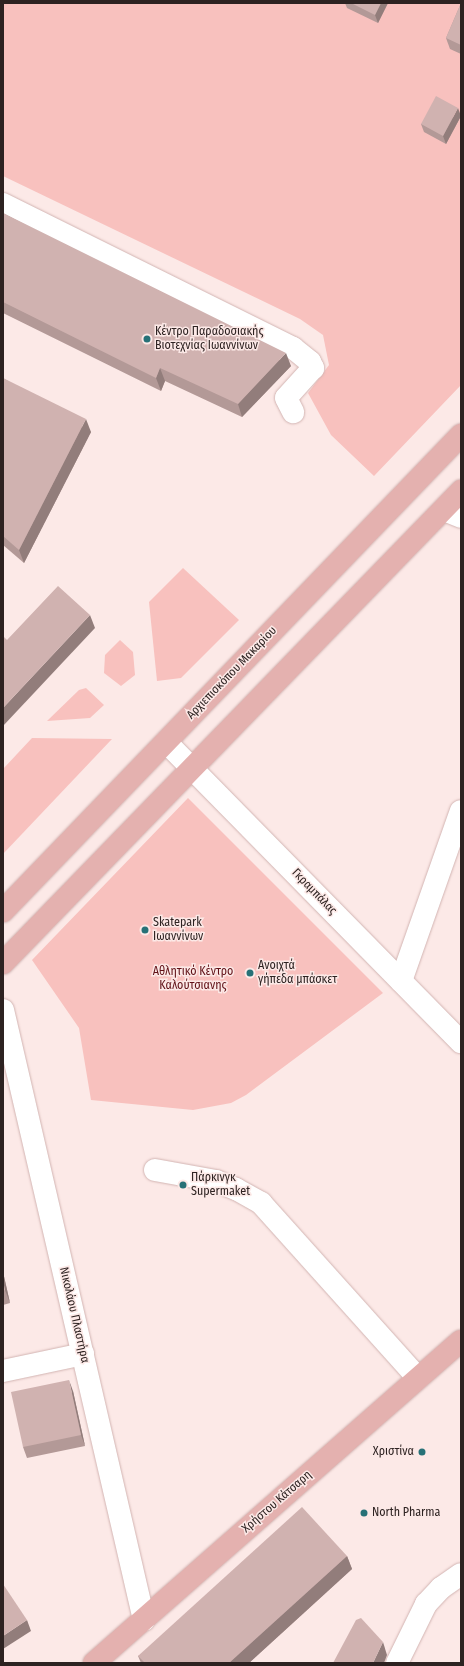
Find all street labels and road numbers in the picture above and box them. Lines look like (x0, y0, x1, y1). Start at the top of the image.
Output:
street label: Αρχιεπισκόπου Μακαρίου (184, 624, 280, 722)
street label: Γκραμπάλας (288, 866, 340, 918)
street label: Νικολάου Πλαστήρα (56, 1266, 92, 1364)
street label: Χρήστου Κάτσαρη (239, 1468, 315, 1536)

